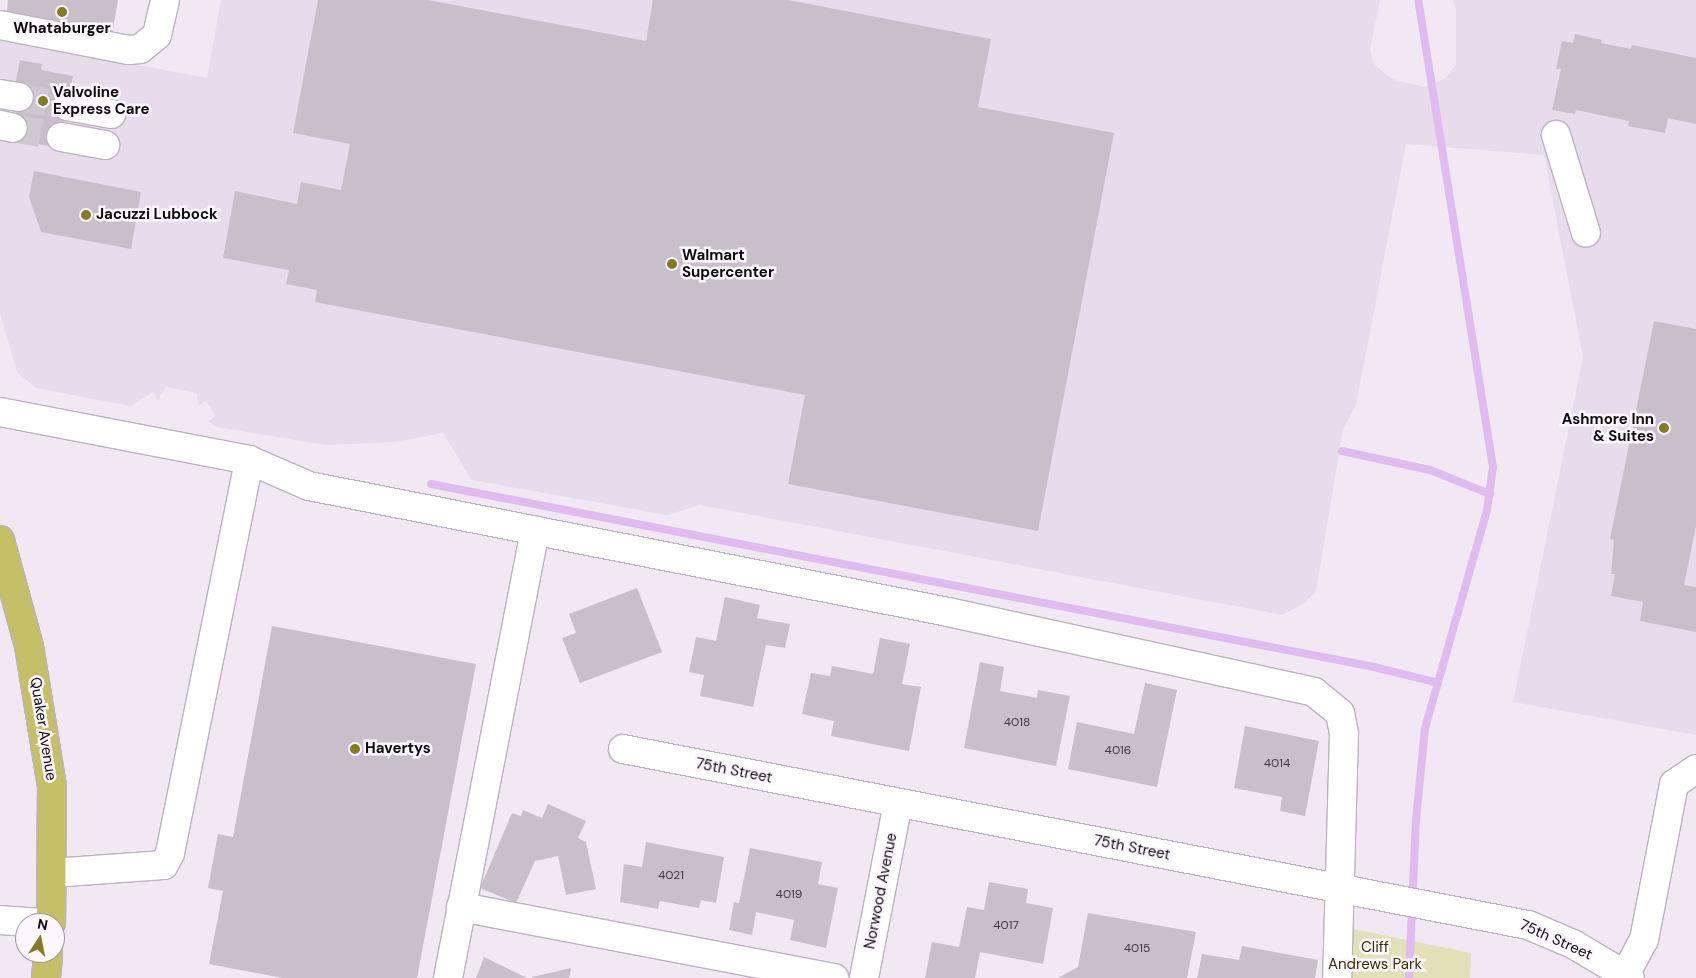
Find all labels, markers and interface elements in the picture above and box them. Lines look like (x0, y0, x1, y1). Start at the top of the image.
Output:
marker: Whataburger (56, 6, 68, 18)
place label: Whataburger (13, 20, 111, 38)
place label: Valvoline Express Care (53, 83, 150, 118)
marker: Valvoline Express Care (37, 95, 49, 107)
place label: Jacuzzi Lubbock (96, 206, 218, 224)
marker: Jacuzzi Lubbock (80, 209, 92, 221)
place label: Walmart Supercenter (682, 246, 774, 281)
marker: Walmart Supercenter (666, 258, 678, 270)
place label: Ashmore Inn & Suites (1562, 410, 1654, 445)
marker: Ashmore Inn & Suites (1658, 422, 1670, 434)
street label: Quaker Avenue (26, 676, 60, 782)
house number: 4018 (1004, 716, 1030, 730)
place label: Havertys (365, 740, 431, 758)
marker: Havertys (349, 743, 361, 755)
house number: 4016 (1105, 744, 1131, 758)
street label: 75th Street (694, 755, 774, 787)
house number: 4014 (1264, 757, 1290, 771)
street label: Norwood Avenue (861, 831, 901, 951)
street label: 75th Street (1092, 832, 1172, 864)
house number: 4021 (658, 869, 684, 883)
house number: 4019 (776, 888, 802, 902)
north arrow (15, 913, 65, 963)
text: N (36, 914, 49, 934)
street label: 75th Street (1517, 916, 1595, 964)
house number: 4017 (993, 919, 1019, 933)
park label: Cliff Andrews Park (1328, 938, 1422, 973)
house number: 4015 (1124, 942, 1150, 956)

